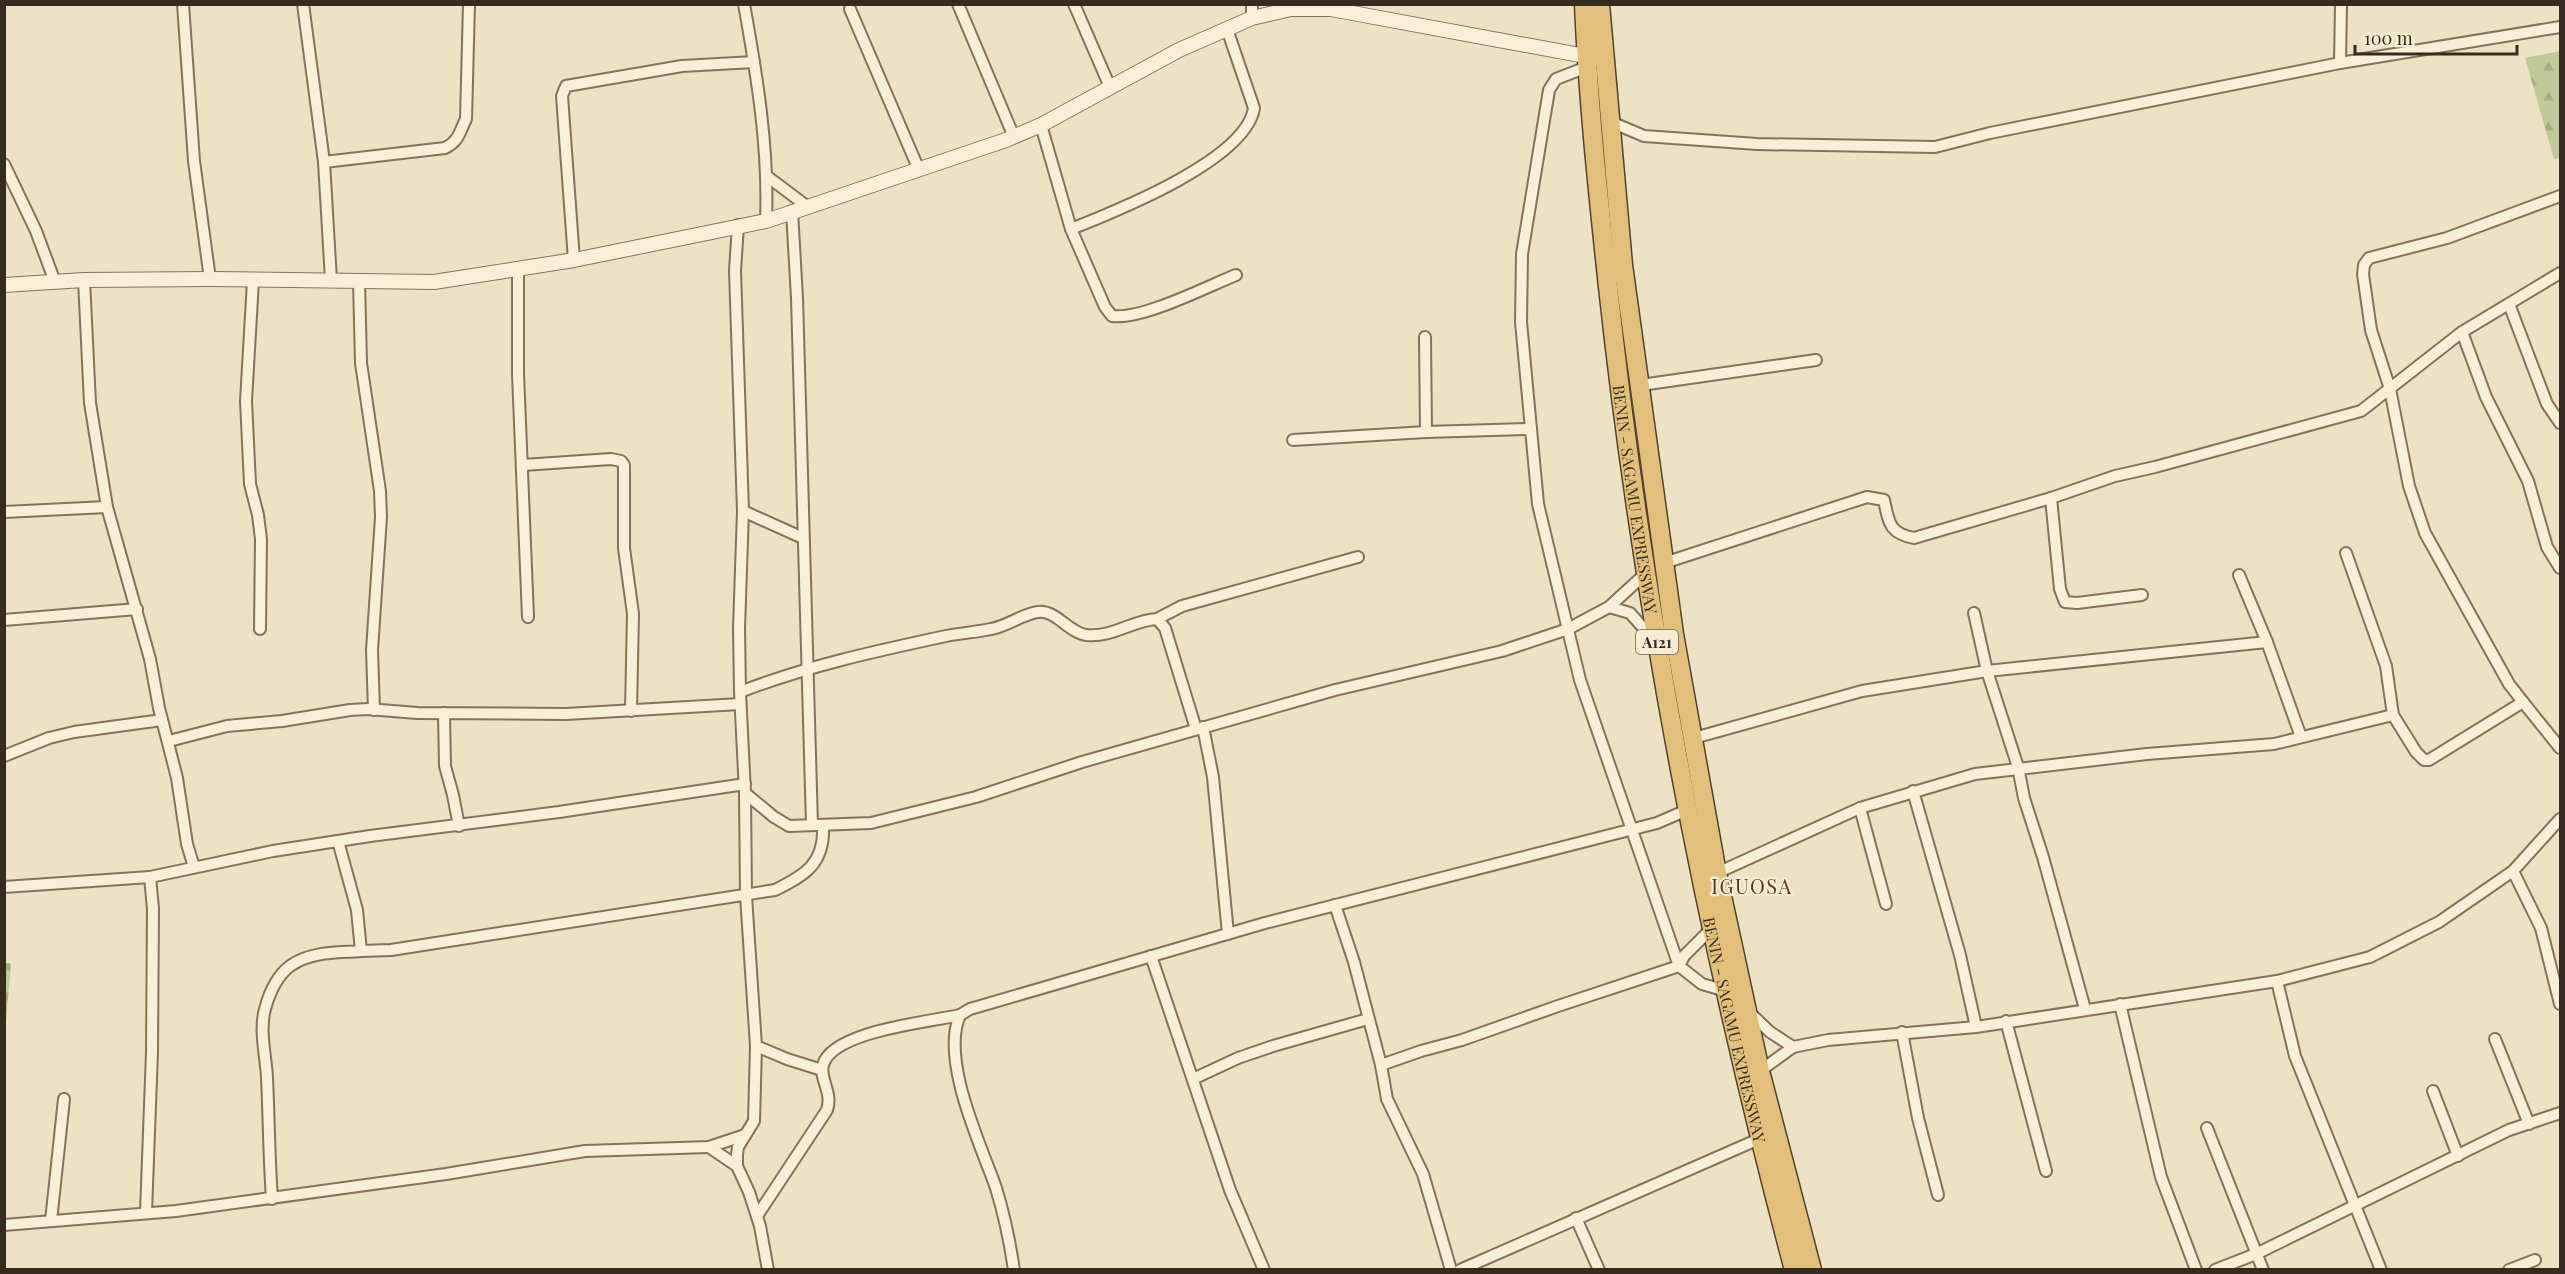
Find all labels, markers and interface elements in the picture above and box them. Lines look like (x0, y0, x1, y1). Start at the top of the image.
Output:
scale bar (2355, 18, 2517, 56)
text: 100 m (2364, 26, 2413, 50)
street label: BENIN - SAGAMU EXPRESSWAY (1609, 383, 1663, 616)
road number: A121 (1636, 630, 1678, 654)
district label: IGUOSA (1711, 872, 1793, 899)
street label: BENIN - SAGAMU EXPRESSWAY (1699, 915, 1772, 1145)

